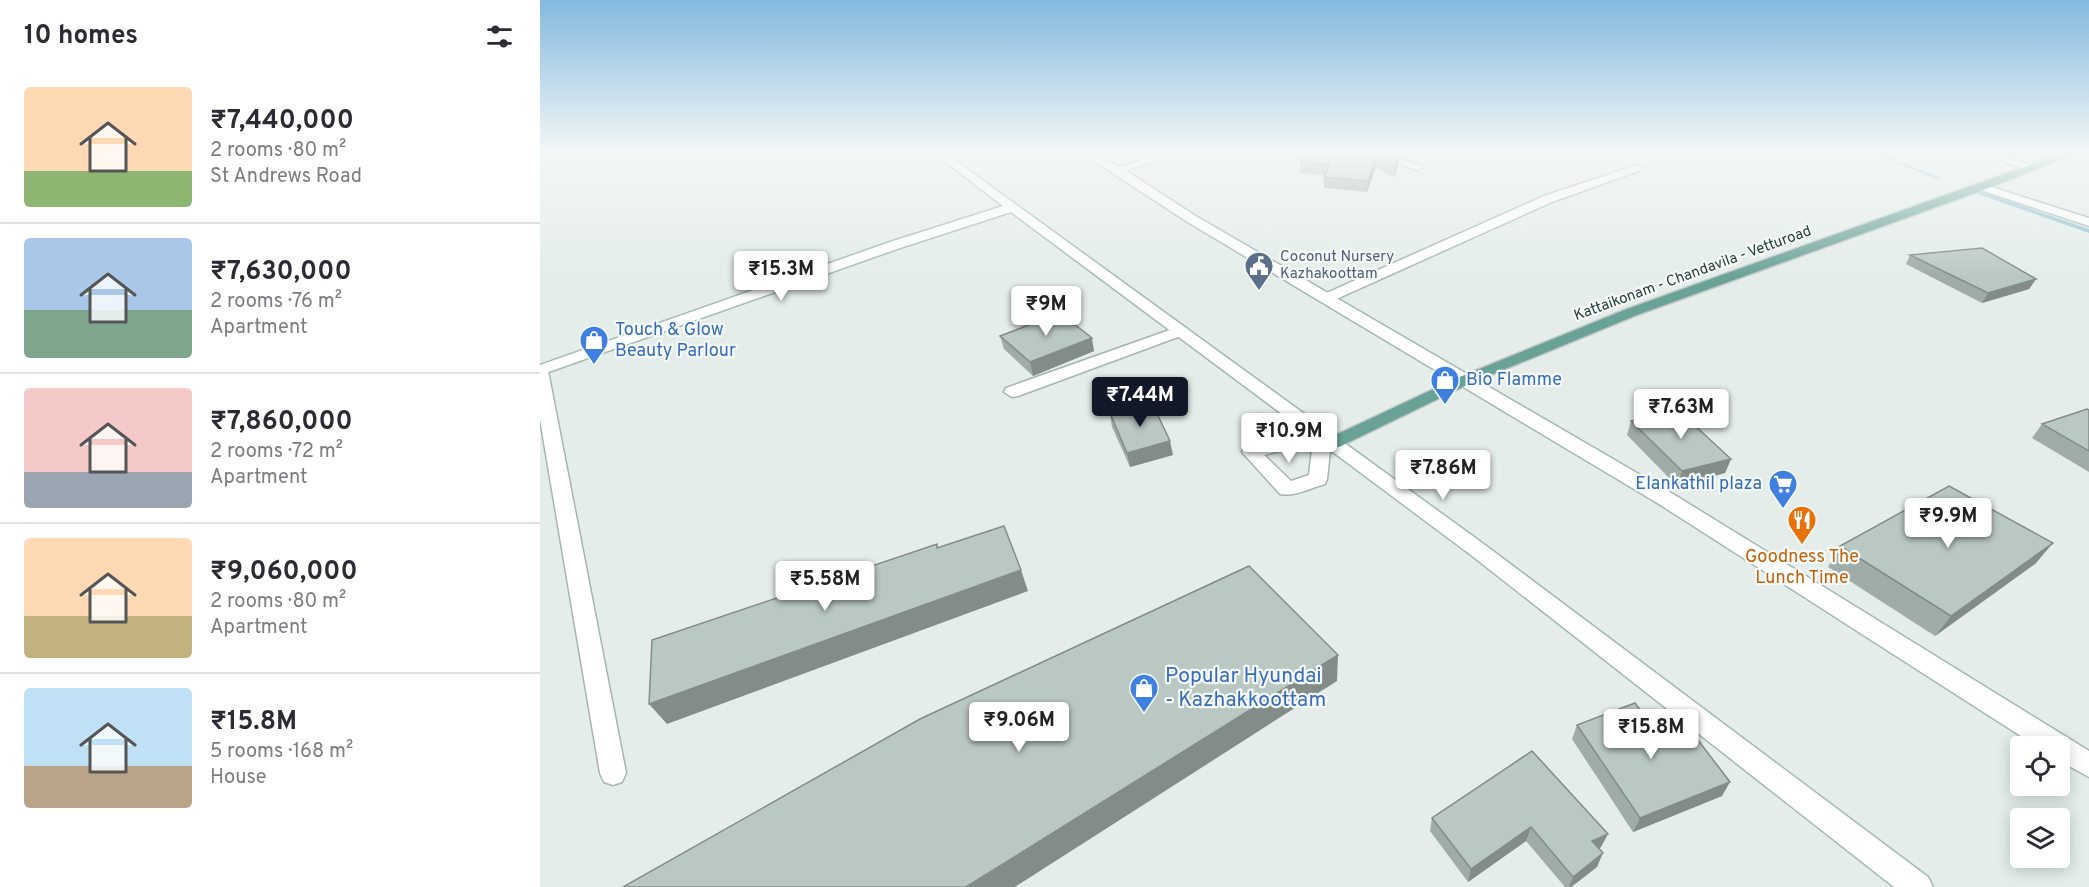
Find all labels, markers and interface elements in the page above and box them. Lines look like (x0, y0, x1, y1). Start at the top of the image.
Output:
text: 10 homes (24, 20, 138, 53)
icon: filters (483, 20, 516, 53)
text: ₹7,440,000 (210, 105, 354, 138)
icon: home (72, 111, 144, 183)
text: 2 rooms · 80 m² (210, 138, 346, 164)
text: St Andrews Road (210, 164, 362, 190)
street label: Kattaikonam - Chandavila - Vetturoad (1572, 222, 1814, 326)
place label: Coconut Nursery Kazhakoottam (1280, 248, 1394, 284)
public building icon: Coconut Nursery Kazhakoottam (1243, 250, 1275, 292)
pin: ₹15.3M (732, 251, 830, 302)
text: ₹7,630,000 (210, 256, 352, 289)
text: ₹15.3M (748, 257, 814, 283)
icon: home (72, 262, 144, 334)
pin: ₹9M (1017, 286, 1075, 337)
text: 2 rooms · 76 m² (210, 289, 342, 315)
text: ₹9M (1025, 292, 1067, 318)
text: Apartment (210, 315, 308, 341)
place label: Touch & Glow Beauty Parlour (615, 319, 736, 363)
shop icon: Touch & Glow Beauty Parlour (578, 324, 610, 366)
shop icon: Bio Flamme (1429, 364, 1461, 406)
place label: Bio Flamme (1466, 369, 1562, 392)
pin: ₹7.44M (1091, 377, 1189, 428)
text: ₹7.44M (1106, 383, 1174, 409)
pin: ₹7.63M (1632, 389, 1730, 440)
text: ₹7.63M (1648, 395, 1714, 421)
text: ₹7,860,000 (210, 406, 353, 439)
icon: home (72, 412, 144, 484)
pin: ₹10.9M (1240, 413, 1338, 464)
text: ₹10.9M (1255, 419, 1323, 445)
text: 2 rooms · 72 m² (210, 439, 343, 465)
pin: ₹7.86M (1394, 450, 1492, 501)
text: ₹7.86M (1409, 456, 1477, 482)
text: Apartment (210, 465, 308, 491)
supermarket icon: Elankathil plaza (1767, 468, 1799, 510)
place label: Elankathil plaza (1635, 473, 1762, 496)
pin: ₹9.9M (1906, 498, 1990, 549)
restaurant icon: Goodness The Lunch Time (1786, 504, 1818, 546)
text: ₹9.9M (1919, 504, 1977, 530)
place label: Goodness The Lunch Time (1745, 546, 1859, 590)
text: ₹9,060,000 (210, 556, 358, 589)
pin: ₹5.58M (776, 561, 874, 612)
icon: home (72, 562, 144, 634)
text: ₹5.58M (789, 567, 861, 593)
text: 2 rooms · 80 m² (210, 589, 346, 615)
text: Apartment (210, 615, 308, 641)
place label: Popular Hyundai - Kazhakkoottam (1165, 663, 1326, 714)
shop icon: Popular Hyundai - Kazhakkoottam (1128, 672, 1160, 714)
pin: ₹9.06M (970, 702, 1068, 753)
text: ₹15.8M (210, 706, 297, 739)
text: ₹9.06M (983, 708, 1055, 734)
pin: ₹15.8M (1602, 709, 1700, 760)
icon: home (72, 712, 144, 784)
text: ₹15.8M (1618, 715, 1684, 741)
map controls (2010, 736, 2070, 868)
button: locate (2010, 736, 2070, 796)
text: 5 rooms · 168 m² (210, 739, 353, 765)
text: House (210, 765, 266, 791)
button: layers (2010, 808, 2070, 868)

